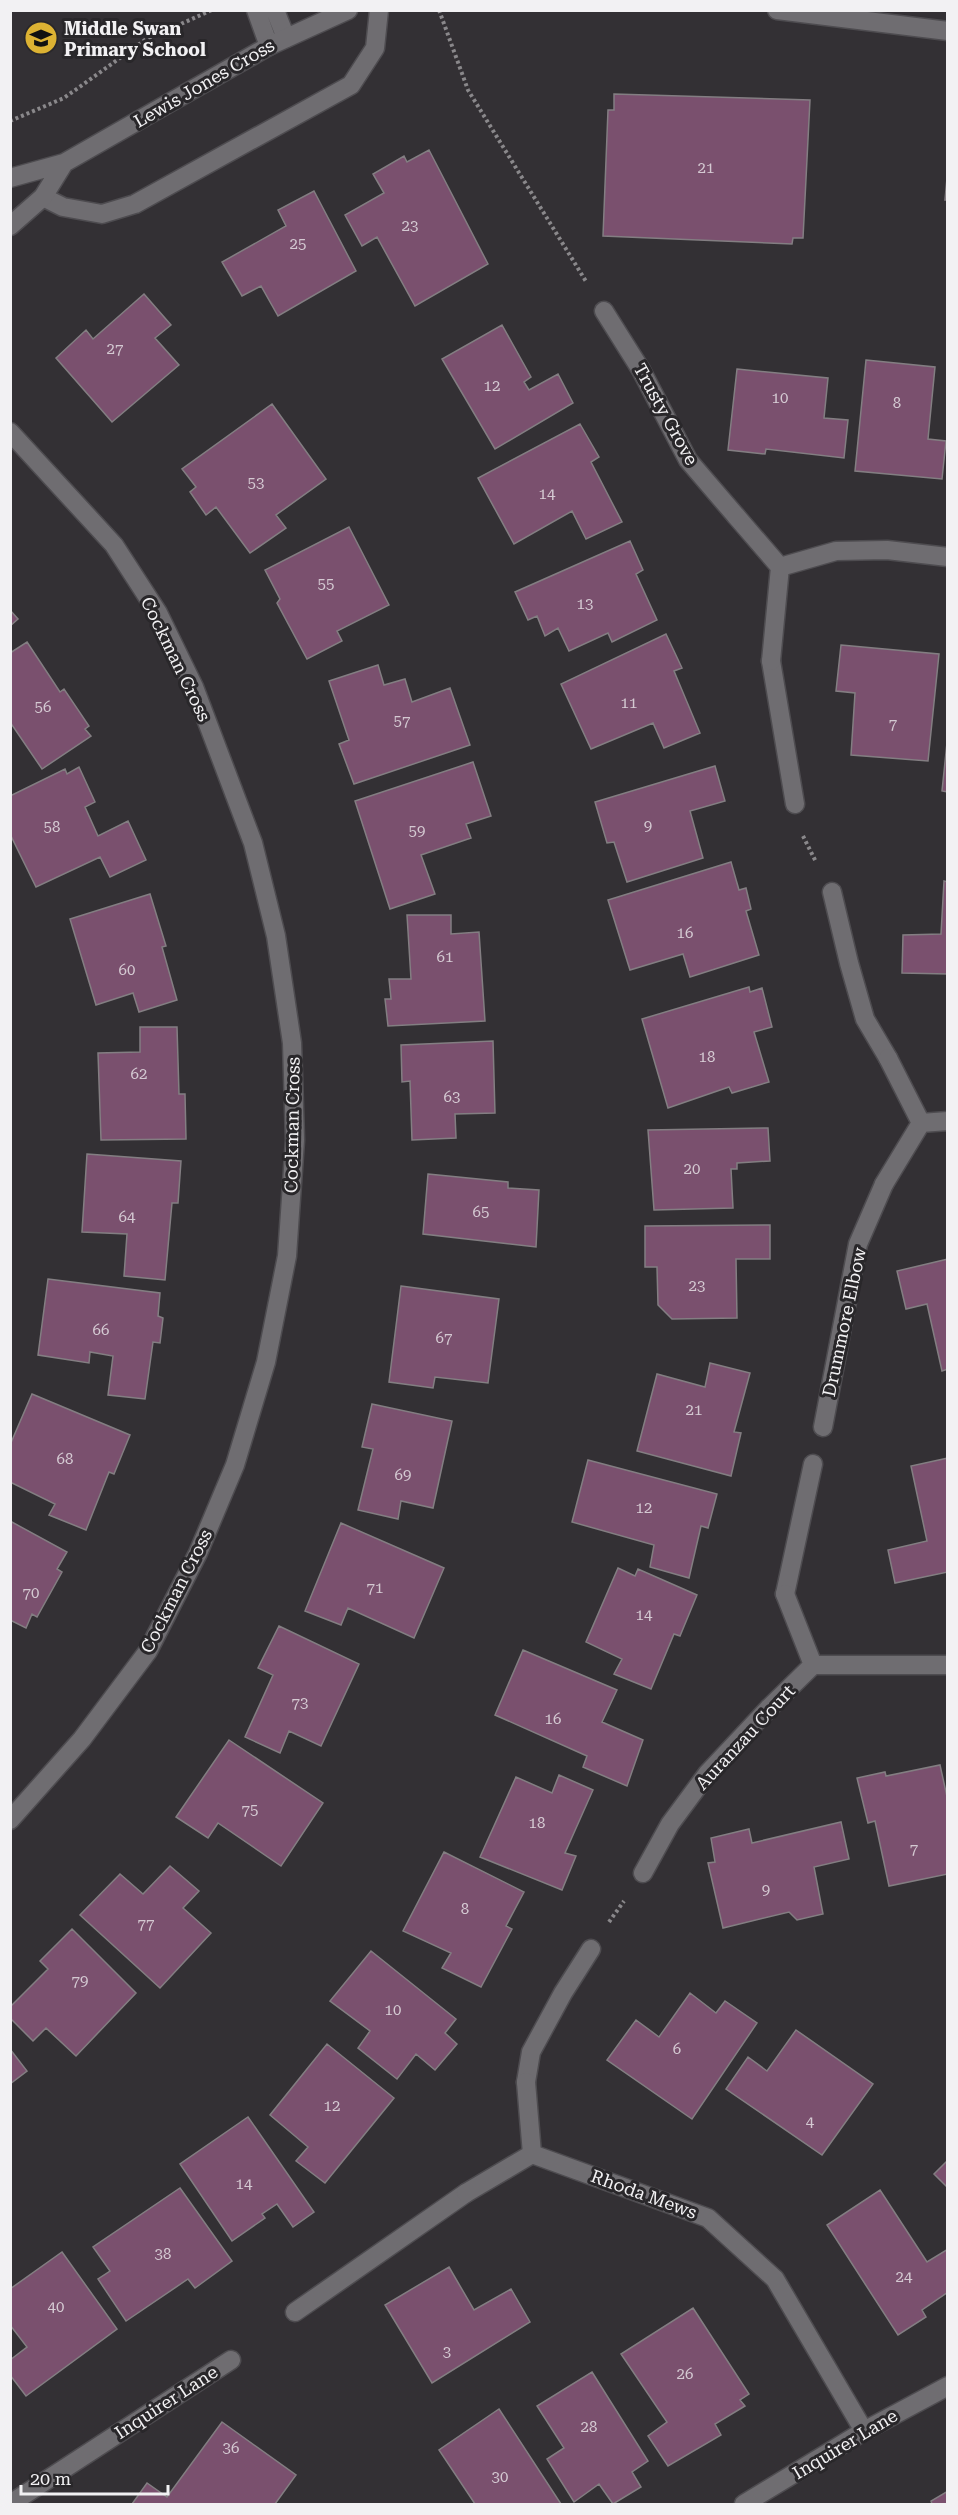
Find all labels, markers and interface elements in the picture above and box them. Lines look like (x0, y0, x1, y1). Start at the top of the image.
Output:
place label: Middle Swan Primary School (64, 18, 206, 60)
school or university icon: Middle Swan Primary School (23, 20, 59, 56)
street label: Lewis Jones Cross (130, 34, 278, 132)
house number: 21 (698, 159, 714, 177)
house number: 23 (402, 217, 418, 235)
house number: 25 (290, 235, 306, 253)
house number: 27 (107, 340, 123, 358)
street label: Trusty Grove (629, 359, 703, 469)
house number: 12 (484, 377, 500, 395)
house number: 10 (772, 389, 788, 407)
house number: 8 (893, 394, 901, 412)
house number: 53 (248, 474, 264, 492)
house number: 14 (539, 485, 556, 503)
house number: 55 (318, 575, 334, 593)
street label: Cockman Cross (137, 593, 215, 725)
house number: 13 (577, 595, 593, 613)
house number: 11 (621, 694, 637, 712)
house number: 56 (35, 698, 51, 716)
house number: 57 (394, 712, 410, 730)
house number: 7 (889, 715, 897, 733)
house number: 9 (644, 817, 652, 835)
house number: 58 (44, 818, 60, 836)
house number: 59 (409, 822, 425, 840)
house number: 16 (677, 924, 693, 942)
house number: 61 (437, 948, 453, 966)
house number: 60 (119, 961, 135, 979)
house number: 18 (699, 1048, 715, 1066)
street label: Cockman Cross (280, 1057, 304, 1193)
house number: 62 (131, 1065, 147, 1083)
house number: 63 (444, 1088, 460, 1106)
house number: 20 (684, 1160, 700, 1178)
house number: 65 (473, 1203, 489, 1221)
house number: 64 (119, 1208, 136, 1226)
street label: Drummore Elbow (818, 1245, 870, 1399)
house number: 23 (689, 1277, 705, 1295)
house number: 66 (93, 1321, 109, 1339)
house number: 67 (436, 1329, 452, 1347)
house number: 21 (686, 1401, 702, 1419)
house number: 68 (57, 1450, 73, 1468)
house number: 69 (395, 1466, 411, 1484)
house number: 12 (636, 1499, 652, 1517)
street label: Cockman Cross (136, 1526, 216, 1656)
house number: 71 (367, 1579, 383, 1597)
house number: 70 (23, 1584, 39, 1602)
house number: 14 (636, 1606, 653, 1624)
street label: Auranzau Court (691, 1680, 799, 1794)
house number: 73 (292, 1694, 308, 1712)
house number: 16 (545, 1710, 561, 1728)
house number: 75 (242, 1801, 258, 1819)
house number: 18 (529, 1814, 545, 1832)
house number: 7 (910, 1840, 918, 1858)
house number: 9 (762, 1881, 770, 1899)
house number: 8 (461, 1900, 469, 1918)
house number: 77 (138, 1915, 154, 1933)
house number: 79 (72, 1972, 88, 1990)
house number: 10 (385, 2001, 401, 2019)
house number: 6 (673, 2040, 681, 2058)
house number: 12 (324, 2097, 340, 2115)
house number: 4 (806, 2113, 815, 2131)
street label: Rhoda Mews (588, 2165, 700, 2223)
house number: 14 (236, 2175, 253, 2193)
house number: 38 (155, 2245, 171, 2263)
house number: 24 (896, 2268, 913, 2286)
house number: 40 (48, 2298, 64, 2316)
house number: 3 (443, 2343, 451, 2361)
street label: Inquirer Lane (111, 2361, 221, 2443)
house number: 26 (677, 2365, 693, 2383)
street label: Inquirer Lane (789, 2404, 901, 2483)
house number: 28 (581, 2418, 597, 2436)
house number: 36 (223, 2439, 239, 2457)
scale bar (21, 2458, 168, 2496)
text: 20 m (30, 2468, 71, 2489)
house number: 30 (492, 2468, 508, 2486)

